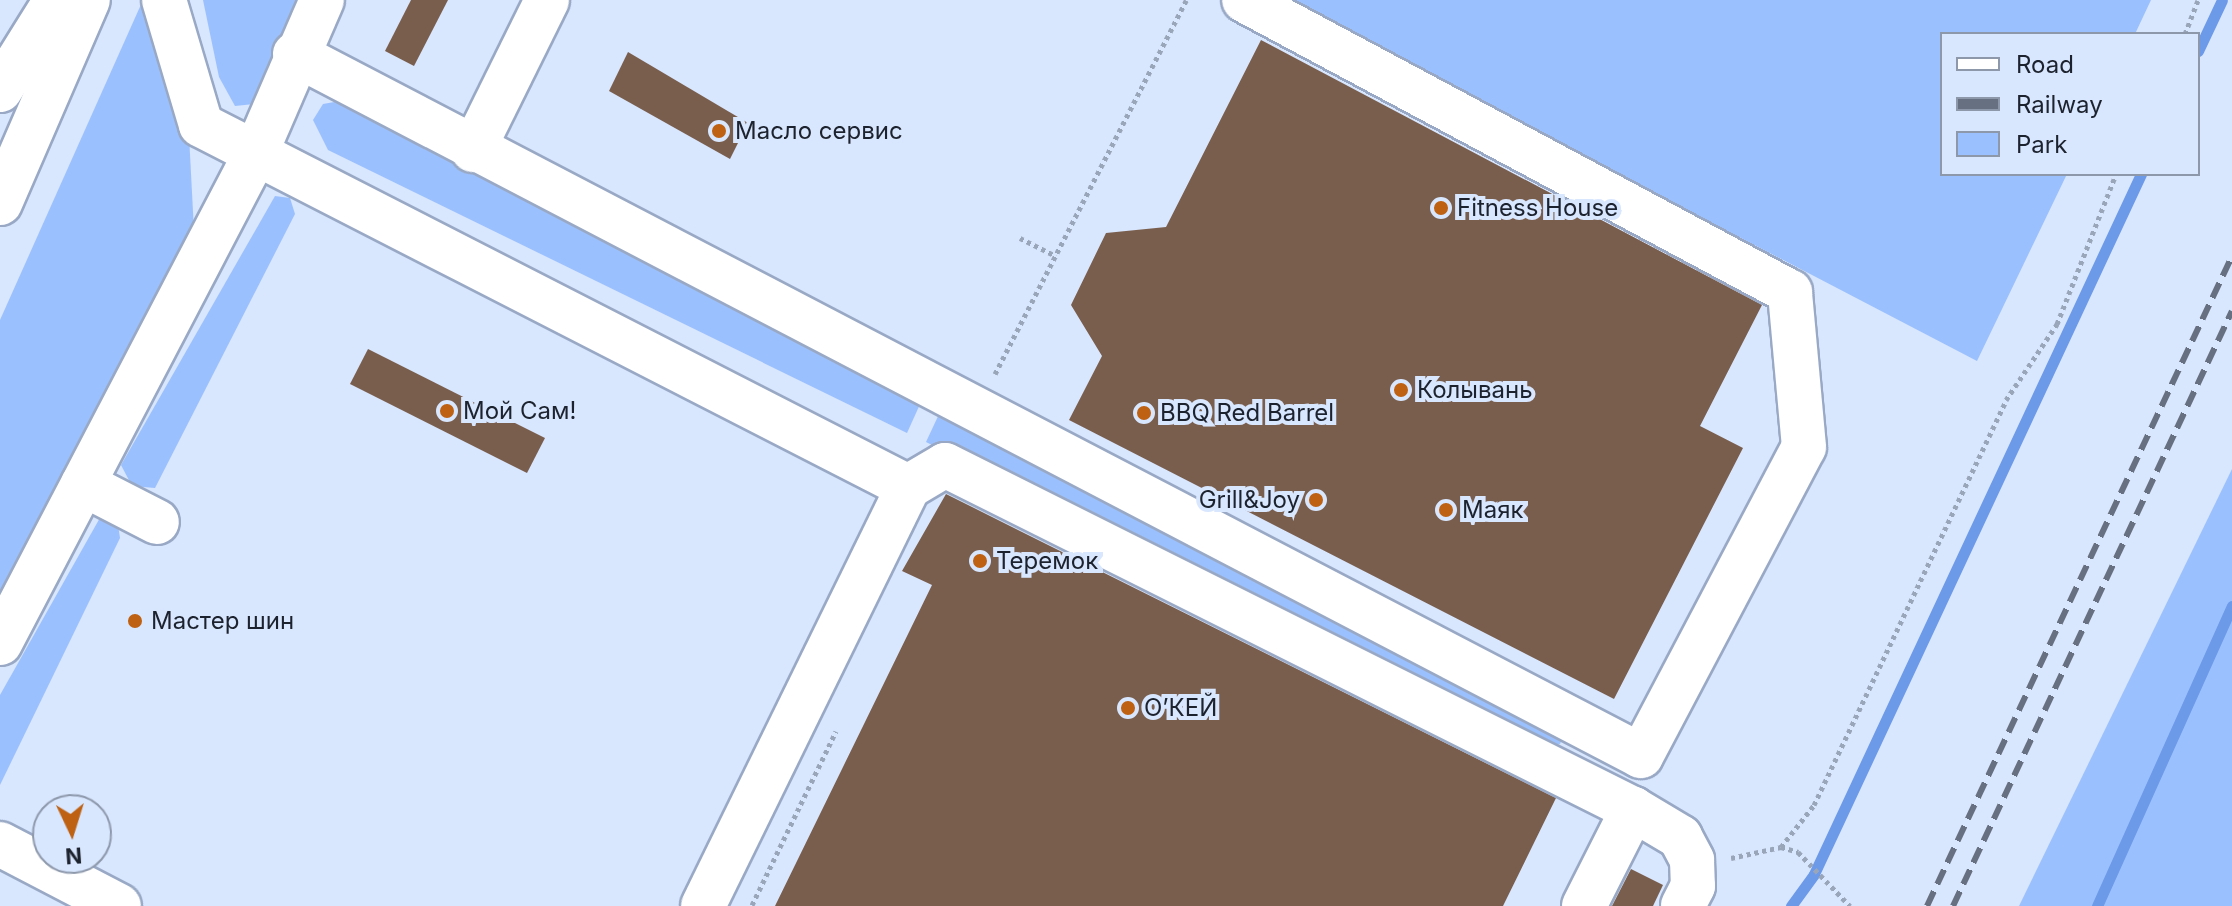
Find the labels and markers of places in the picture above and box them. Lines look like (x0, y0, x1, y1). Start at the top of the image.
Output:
place label: Масло сервис (735, 117, 903, 145)
marker: Масло сервис (710, 122, 728, 140)
place label: Fitness House (1457, 194, 1618, 222)
marker: Fitness House (1432, 199, 1450, 217)
place label: Колывань (1417, 376, 1533, 404)
marker: Колывань (1392, 381, 1410, 399)
place label: Мой Сам! (463, 397, 576, 425)
place label: BBQ Red Barrel (1160, 399, 1334, 427)
marker: Мой Сам! (438, 402, 456, 420)
marker: BBQ Red Barrel (1135, 404, 1153, 422)
place label: Grill&Joy (1199, 486, 1300, 514)
marker: Grill&Joy (1307, 491, 1325, 509)
place label: Маяк (1462, 496, 1523, 524)
marker: Маяк (1437, 501, 1455, 519)
place label: Теремок (996, 547, 1098, 575)
marker: Теремок (971, 552, 989, 570)
place label: Мастер шин (151, 607, 294, 635)
marker: Мастер шин (126, 612, 144, 630)
place label: О’КЕЙ (1144, 694, 1217, 722)
marker: О’КЕЙ (1119, 699, 1137, 717)

